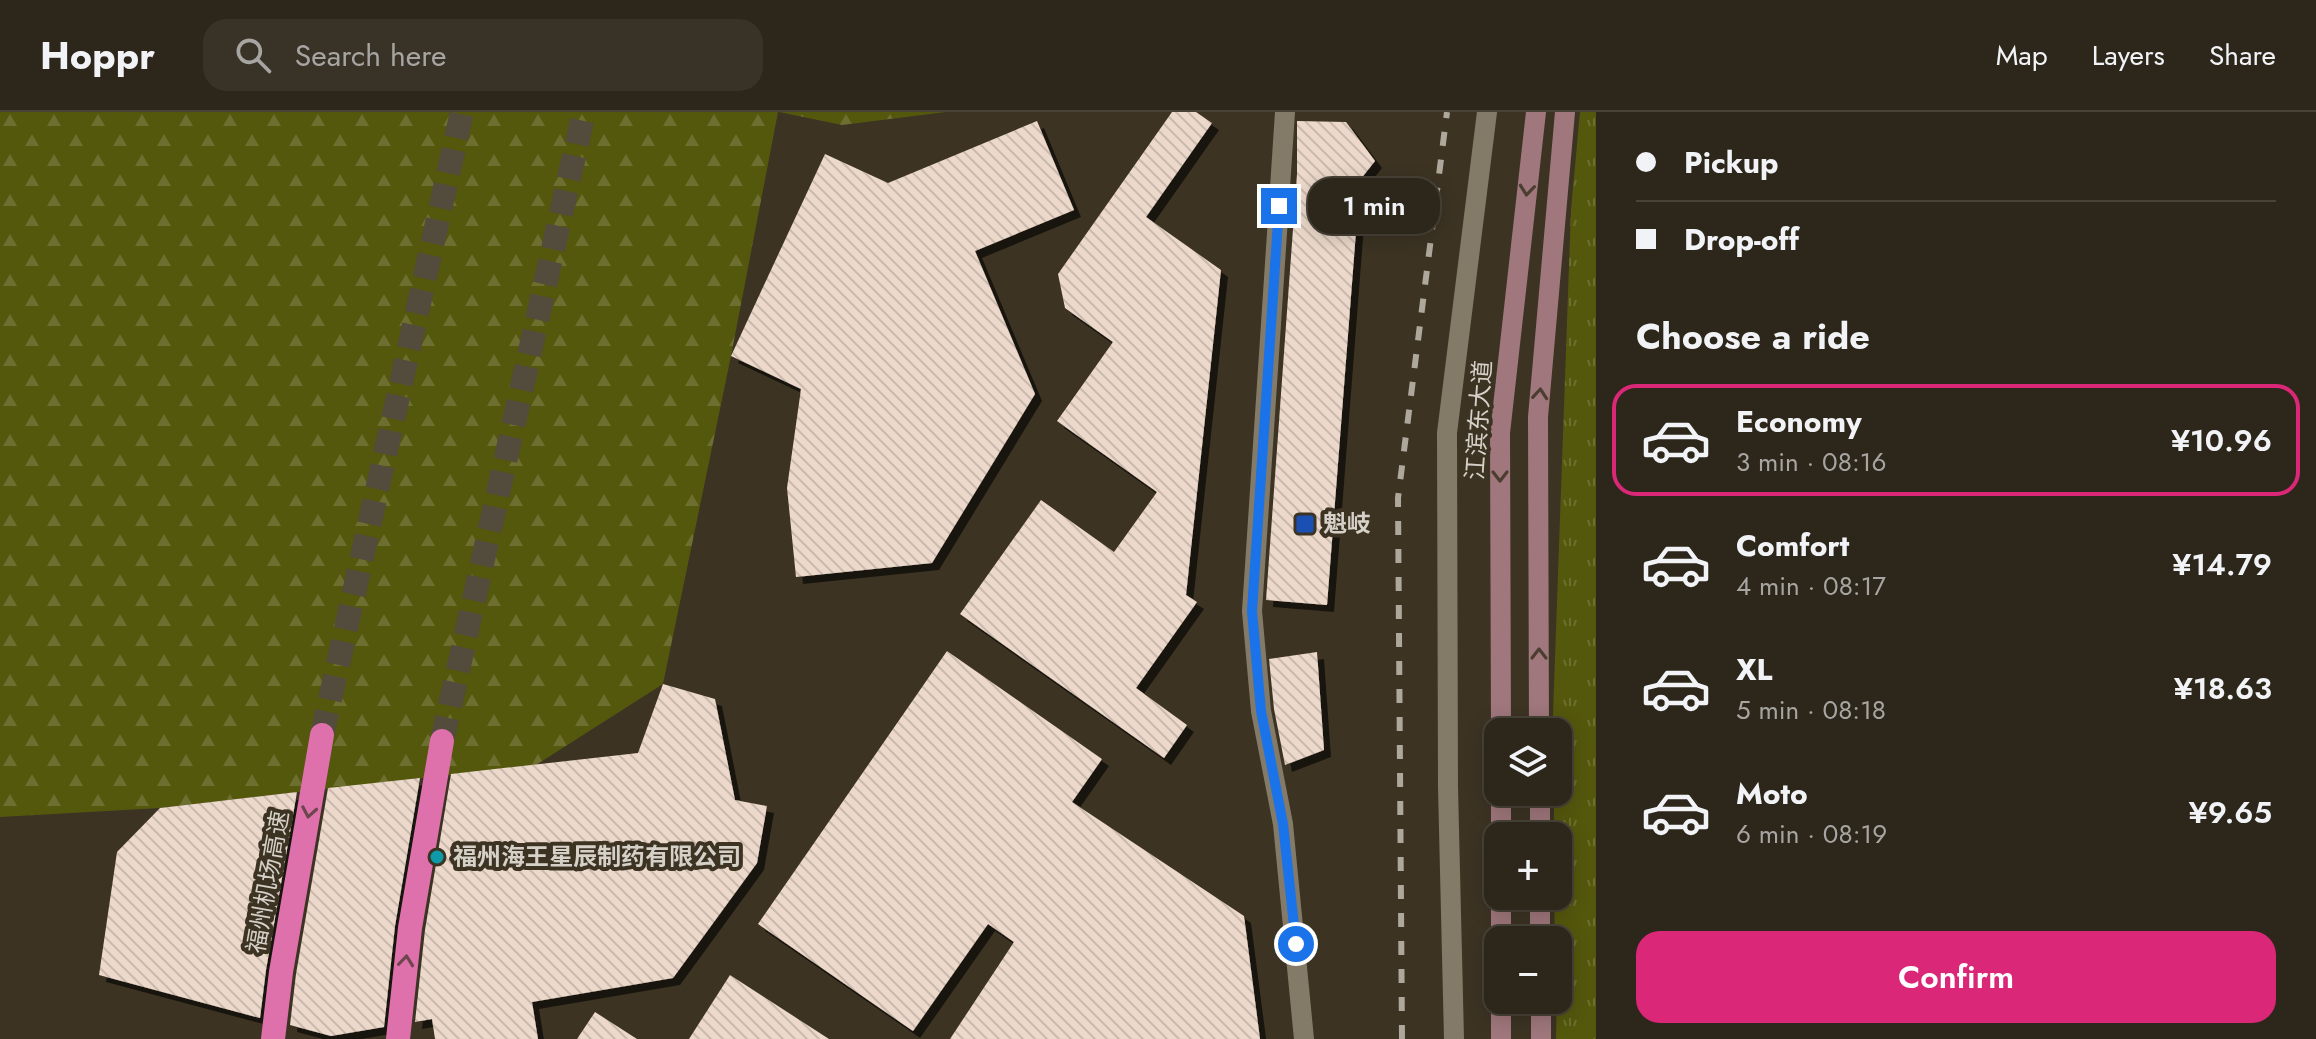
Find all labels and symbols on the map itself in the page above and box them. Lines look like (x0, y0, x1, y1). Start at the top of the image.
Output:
callout: 1 min (1307, 178, 1439, 234)
one-way arrow (1519, 183, 1536, 196)
route end (1261, 188, 1297, 224)
street label: 江滨东大道 (1457, 359, 1500, 481)
one-way arrow (1531, 387, 1548, 400)
one-way arrow (1491, 470, 1509, 483)
place label: 魁岐 (1323, 506, 1371, 541)
marker: 魁岐 (1294, 513, 1316, 535)
one-way arrow (1530, 647, 1548, 660)
one-way arrow (301, 805, 318, 819)
street label: 福州机场高速 (238, 808, 297, 956)
place label: 福州海王星辰制药有限公司 (453, 839, 741, 874)
marker: 福州海王星辰制药有限公司 (428, 848, 446, 866)
route start (1278, 926, 1314, 962)
one-way arrow (397, 955, 414, 968)

